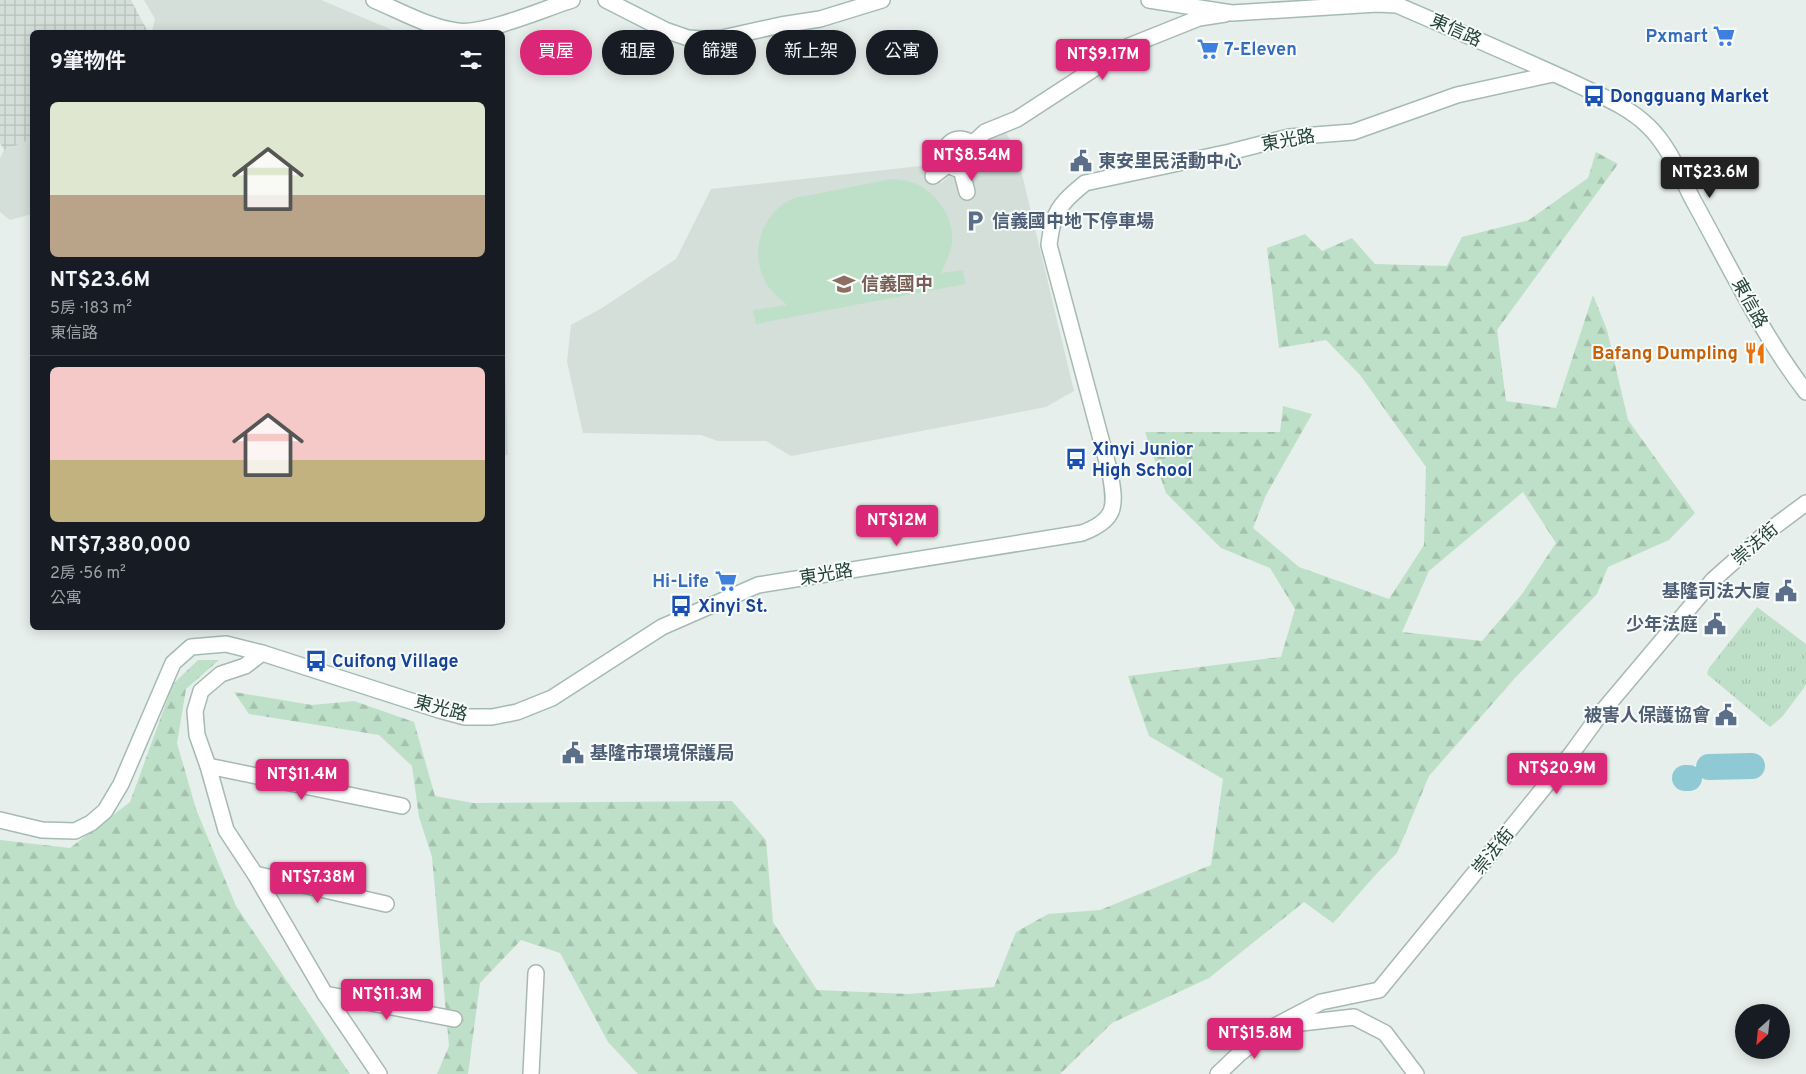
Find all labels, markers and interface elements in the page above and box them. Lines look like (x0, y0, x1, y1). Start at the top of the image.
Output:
street label: 東信路 (1426, 10, 1485, 53)
supermarket icon: Pxmart (1711, 23, 1737, 49)
place label: Pxmart (1646, 26, 1708, 49)
chip: 買屋 (520, 30, 592, 75)
chip: 租屋 (602, 30, 674, 75)
chip: 篩選 (684, 30, 756, 75)
chip: 新上架 (766, 30, 856, 75)
chip: 公寓 (866, 30, 938, 75)
supermarket icon: 7-Eleven (1195, 36, 1221, 62)
pin: NT$9.17M (1051, 38, 1155, 81)
place label: 7-Eleven (1224, 39, 1297, 62)
text: NT$9.17M (1067, 45, 1139, 65)
icon: filters (457, 46, 485, 74)
text: 9筆物件 (50, 49, 126, 76)
bus stop icon: Dongguang Market (1581, 83, 1607, 109)
place label: Dongguang Market (1610, 86, 1769, 109)
street label: 東光路 (1260, 125, 1317, 157)
icon: home (223, 134, 313, 224)
pin: NT$8.54M (920, 140, 1024, 182)
text: NT$8.54M (933, 146, 1011, 166)
public building icon: 東安里民活動中心 (1068, 148, 1094, 174)
place label: 東安里民活動中心 (1098, 151, 1242, 174)
pin: NT$23.6M (1658, 156, 1762, 199)
text: NT$23.6M (1672, 163, 1748, 183)
parking icon: 信義國中地下停車場 (962, 208, 988, 234)
place label: 信義國中地下停車場 (992, 211, 1154, 234)
text: NT$23.6M (50, 267, 150, 294)
school or university icon: 信義國中 (831, 271, 857, 297)
place label: 信義國中 (861, 274, 933, 297)
street label: 東信路 (1726, 275, 1772, 333)
text: 5房 · 183 m² (50, 299, 132, 319)
text: 東信路 (50, 324, 98, 344)
restaurant icon: Bafang Dumpling (1742, 340, 1768, 366)
place label: Bafang Dumpling (1592, 343, 1738, 366)
icon: home (223, 400, 313, 490)
place label: Xinyi Junior High School (1092, 439, 1194, 483)
bus stop icon: Xinyi Junior High School (1063, 446, 1089, 472)
pin: NT$12M (856, 504, 938, 547)
text: NT$12M (867, 511, 927, 531)
street label: 崇法街 (1728, 519, 1784, 572)
text: NT$7,380,000 (50, 532, 191, 559)
street label: 東光路 (798, 560, 855, 591)
text: 2房 · 56 m² (50, 564, 126, 584)
supermarket icon: Hi-Life (713, 568, 739, 594)
place label: Hi-Life (652, 571, 709, 594)
public building icon: 基隆司法大廈 (1773, 578, 1799, 604)
place label: 基隆司法大廈 (1662, 581, 1770, 604)
text: 公寓 (50, 589, 82, 609)
bus stop icon: Xinyi St. (668, 593, 694, 619)
place label: Xinyi St. (698, 596, 767, 619)
public building icon: 少年法庭 (1702, 611, 1728, 637)
place label: 少年法庭 (1626, 614, 1698, 637)
bus stop icon: Cuifong Village (303, 648, 329, 674)
place label: Cuifong Village (332, 651, 459, 674)
street label: 東光路 (412, 691, 470, 728)
public building icon: 被害人保護協會 (1713, 702, 1739, 728)
place label: 被害人保護協會 (1584, 705, 1711, 728)
public building icon: 基隆市環境保護局 (560, 740, 586, 766)
place label: 基隆市環境保護局 (590, 743, 734, 766)
pin: NT$20.9M (1505, 752, 1609, 795)
pin: NT$11.4M (250, 758, 354, 801)
text: NT$20.9M (1518, 759, 1596, 779)
text: NT$11.4M (267, 765, 337, 785)
street label: 崇法街 (1468, 824, 1520, 880)
pin: NT$7.38M (266, 862, 370, 904)
text: NT$7.38M (281, 868, 355, 888)
pin: NT$11.3M (335, 978, 439, 1021)
text: NT$11.3M (352, 985, 422, 1005)
north arrow (1735, 1004, 1790, 1059)
map controls (1735, 1004, 1790, 1059)
pin: NT$15.8M (1203, 1018, 1307, 1060)
text: NT$15.8M (1218, 1024, 1292, 1044)

